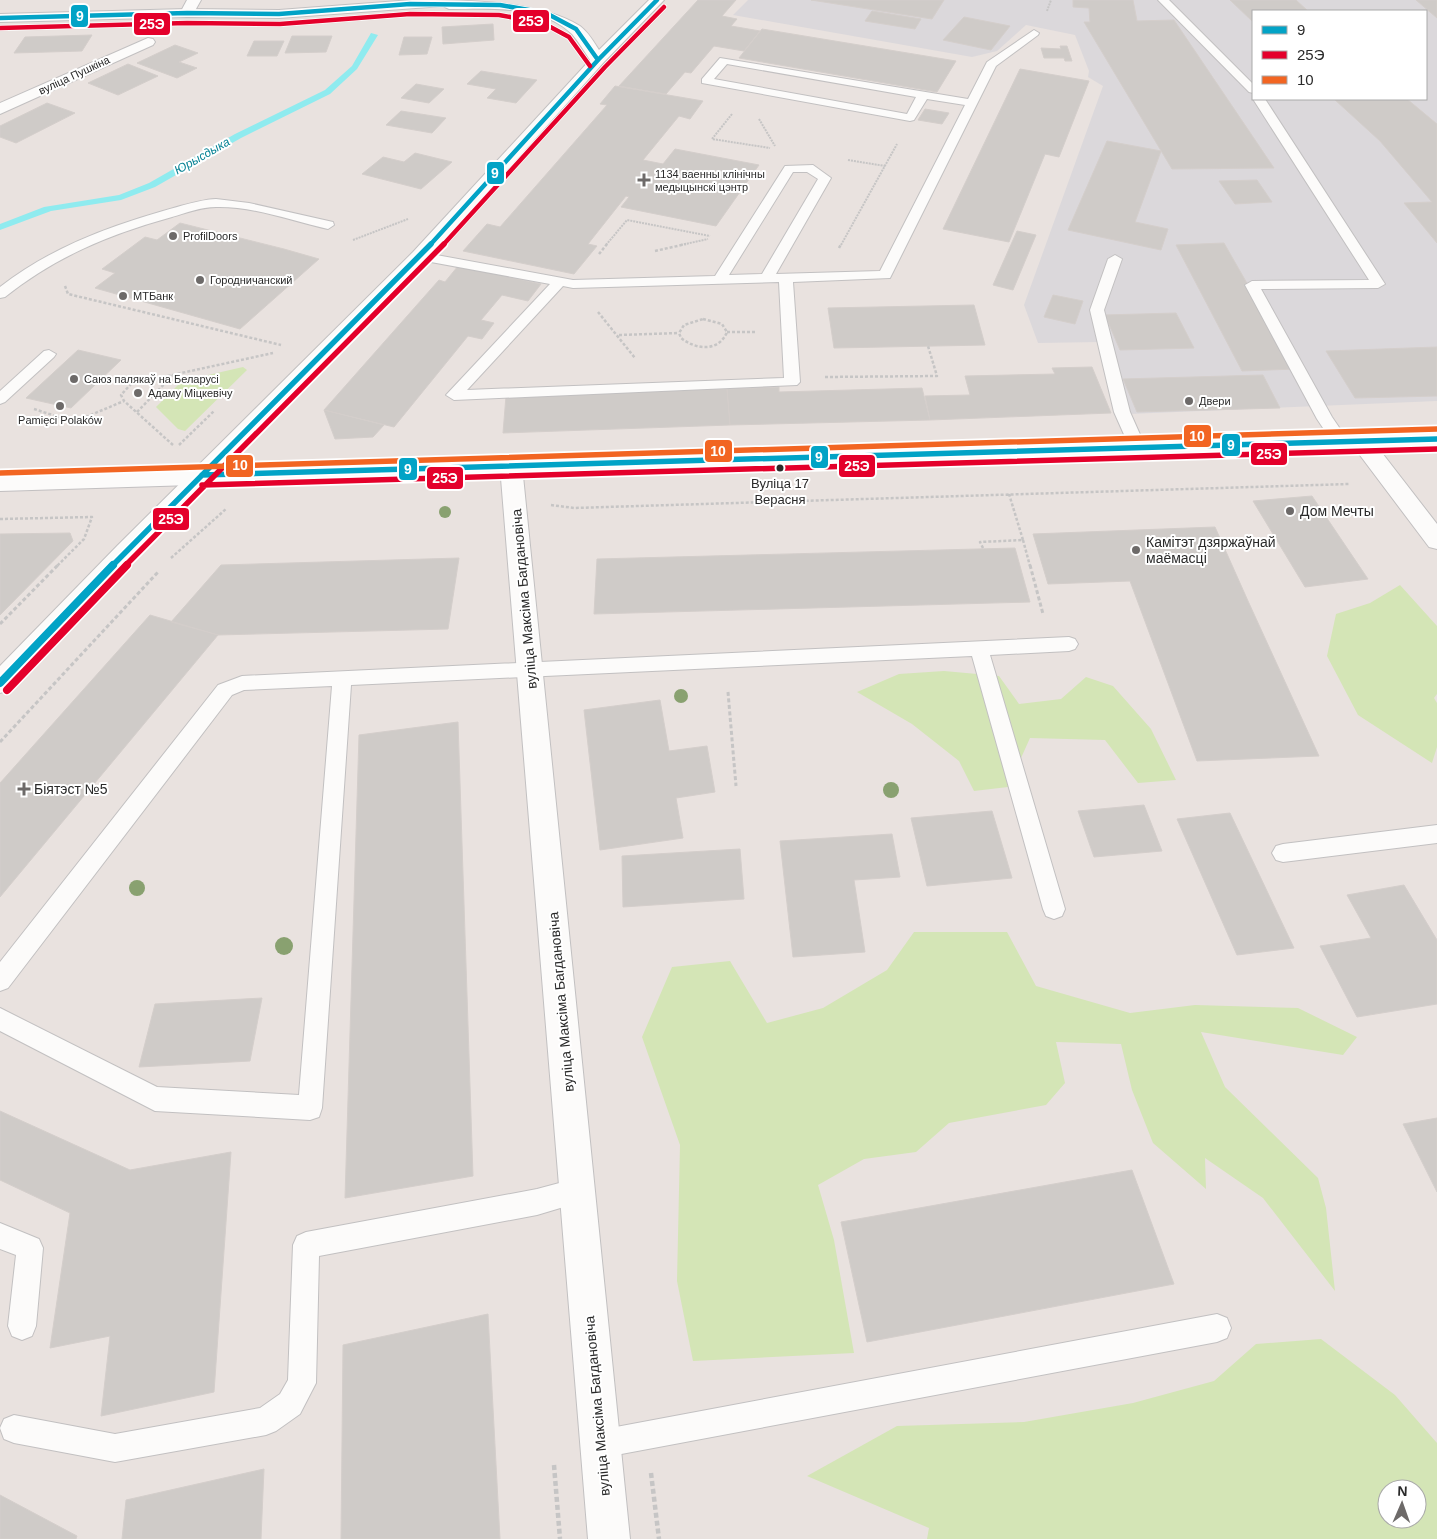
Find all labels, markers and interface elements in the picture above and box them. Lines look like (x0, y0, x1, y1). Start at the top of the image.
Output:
line badge: 9 (70, 4, 89, 28)
text: 9 (76, 8, 84, 24)
line badge: 25Э (512, 9, 550, 33)
legend (1252, 10, 1427, 100)
line badge: 25Э (133, 12, 171, 36)
text: 25Э (518, 13, 544, 29)
text: 25Э (139, 16, 165, 32)
text: 9 (1297, 21, 1305, 38)
text: 25Э (1297, 46, 1325, 63)
street label: вуліца Пушкіна (37, 53, 112, 97)
text: 10 (1297, 71, 1314, 88)
water label: Юрысдыка (172, 134, 232, 177)
line badge: 9 (486, 161, 505, 185)
text: 9 (491, 165, 499, 181)
place label: 1134 ваенны клінічны медыцынскі цэнтр (655, 168, 765, 193)
marker: 1134 ваенны клінічны медыцынскі цэнтр (637, 173, 651, 187)
marker: ProfilDoors (167, 230, 179, 242)
place label: ProfilDoors (183, 230, 238, 242)
marker: Городничанский (194, 274, 206, 286)
place label: Городничанский (210, 274, 293, 286)
marker: МТБанк (117, 290, 129, 302)
place label: МТБанк (133, 290, 173, 302)
marker: Саюз палякаў на Беларусі (68, 373, 80, 385)
place label: Саюз палякаў на Беларусі (84, 373, 219, 385)
marker: Адаму Міцкевічу (132, 387, 144, 399)
place label: Адаму Міцкевічу (148, 387, 233, 399)
marker: Двери (1183, 395, 1195, 407)
place label: Двери (1199, 395, 1231, 407)
marker: Pamięci Polaków (54, 400, 66, 412)
place label: Pamięci Polaków (18, 414, 102, 426)
line badge: 10 (1183, 424, 1212, 448)
text: 10 (1189, 428, 1205, 444)
line badge: 9 (1221, 433, 1241, 457)
text: 9 (1227, 437, 1235, 453)
line badge: 10 (704, 439, 733, 463)
line badge: 25Э (1250, 442, 1288, 466)
text: 10 (710, 443, 726, 459)
line badge: 9 (810, 445, 829, 469)
text: 25Э (1256, 446, 1282, 462)
text: 9 (815, 449, 823, 465)
line badge: 10 (225, 454, 254, 478)
line badge: 25Э (838, 454, 876, 478)
text: 10 (232, 457, 248, 473)
line badge: 9 (398, 457, 418, 481)
text: 25Э (844, 458, 870, 474)
text: 9 (404, 461, 412, 477)
marker: Вуліца 17 Верасня (775, 463, 785, 473)
line badge: 25Э (426, 466, 464, 490)
text: 25Э (432, 470, 458, 486)
place label: Вуліца 17 Верасня (751, 476, 809, 507)
place label: Дом Мечты (1300, 503, 1374, 519)
marker: Дом Мечты (1284, 505, 1296, 517)
line badge: 25Э (152, 507, 190, 531)
street label: вуліца Максіма Багдановіча (508, 508, 540, 690)
text: 25Э (158, 511, 184, 527)
place label: Камітэт дзяржаўнай маёмасці (1146, 534, 1276, 566)
marker: Камітэт дзяржаўнай маёмасці (1130, 544, 1142, 556)
place label: Біятэст №5 (34, 781, 108, 797)
marker: Біятэст №5 (18, 783, 30, 795)
street label: вуліца Максіма Багдановіча (545, 911, 577, 1093)
street label: вуліца Максіма Багдановіча (581, 1315, 613, 1497)
north arrow (1377, 1479, 1427, 1529)
text: N (1397, 1483, 1408, 1499)

